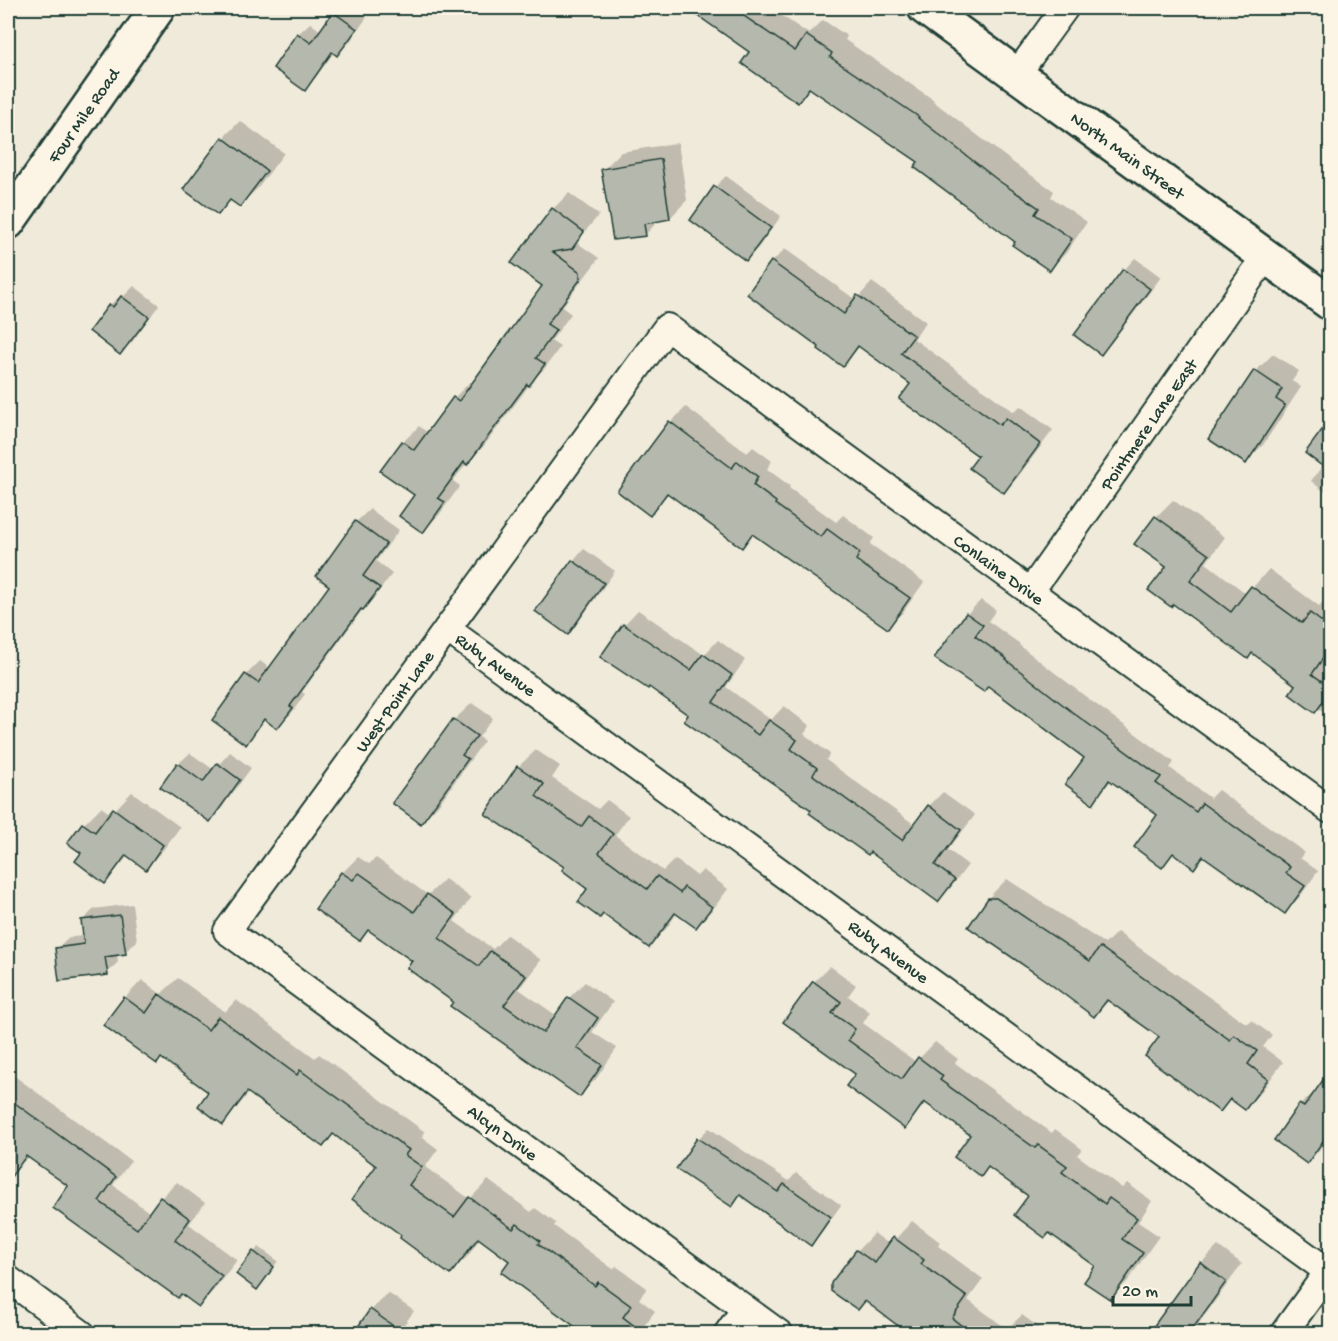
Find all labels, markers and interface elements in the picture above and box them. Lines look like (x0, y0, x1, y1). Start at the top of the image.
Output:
street label: Four Mile Road (44, 64, 126, 169)
street label: North Main Street (1065, 109, 1189, 206)
street label: Pointmere Lane East (1096, 355, 1204, 496)
street label: Conlaine Drive (948, 531, 1047, 611)
street label: Ruby Avenue (450, 630, 540, 703)
street label: West Point Lane (352, 647, 440, 757)
street label: Ruby Avenue (843, 917, 933, 990)
street label: Alcyn Drive (462, 1102, 541, 1167)
scale bar (1113, 1269, 1191, 1307)
text: 20 m (1122, 1282, 1158, 1303)

